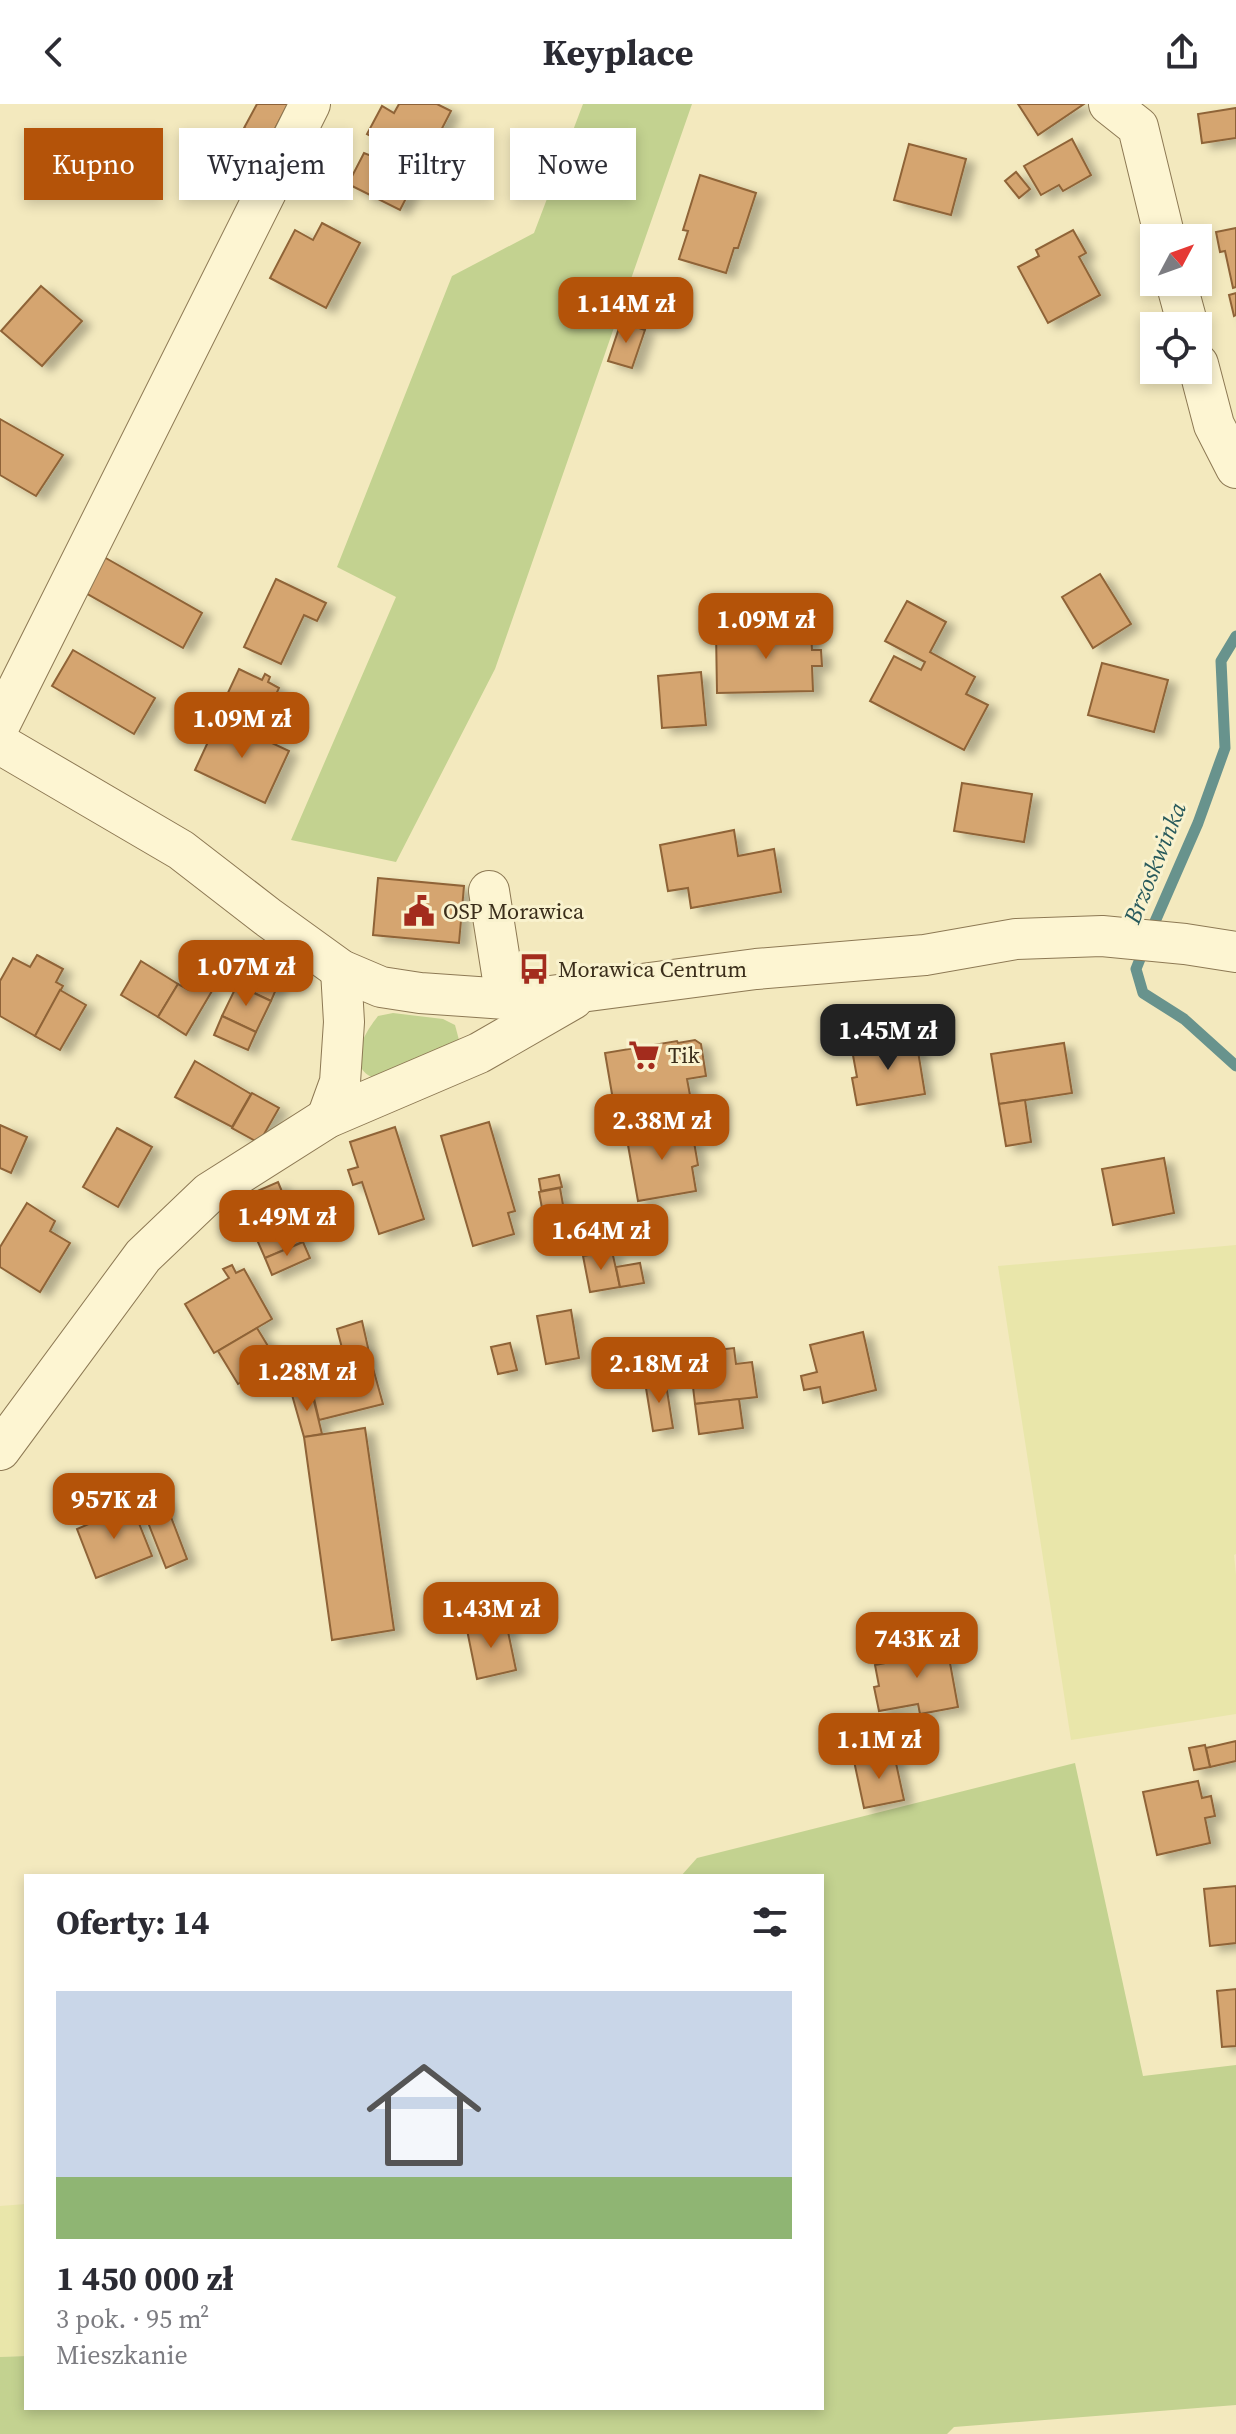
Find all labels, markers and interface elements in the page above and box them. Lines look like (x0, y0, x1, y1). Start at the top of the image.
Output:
text: Keyplace (542, 28, 694, 77)
icon: back (32, 30, 76, 74)
icon: share (1160, 30, 1204, 74)
chip: Kupno (24, 128, 163, 200)
chip: Wynajem (179, 128, 353, 200)
chip: Filtry (369, 128, 494, 200)
chip: Nowe (510, 128, 636, 200)
north arrow (1140, 224, 1212, 296)
map controls (1140, 224, 1212, 384)
pin: 1.14M zł (543, 277, 709, 345)
text: 1.14M zł (576, 285, 676, 321)
button: locate (1140, 312, 1212, 384)
pin: 1.09M zł (683, 593, 849, 661)
text: 1.09M zł (716, 601, 816, 637)
pin: 1.09M zł (159, 692, 325, 760)
text: 1.09M zł (192, 700, 292, 736)
water label: Brzoskwinka (1115, 797, 1194, 929)
public building icon: OSP Morawica (402, 894, 436, 928)
place label: OSP Morawica (443, 896, 585, 926)
pin: 1.07M zł (163, 940, 329, 1008)
text: 1.07M zł (196, 948, 296, 984)
bus stop icon: Morawica Centrum (517, 952, 551, 986)
place label: Morawica Centrum (558, 954, 747, 984)
pin: 1.45M zł (805, 1004, 971, 1072)
text: 1.45M zł (838, 1012, 938, 1048)
supermarket icon: Tik (627, 1038, 661, 1072)
place label: Tik (668, 1040, 701, 1070)
pin: 2.38M zł (579, 1094, 745, 1162)
text: 2.38M zł (612, 1102, 712, 1138)
pin: 1.49M zł (204, 1190, 370, 1258)
text: 1.49M zł (237, 1198, 337, 1234)
pin: 1.64M zł (518, 1204, 684, 1272)
text: 1.64M zł (551, 1212, 651, 1248)
pin: 2.18M zł (576, 1337, 742, 1405)
pin: 1.28M zł (224, 1345, 390, 1413)
text: 2.18M zł (609, 1345, 709, 1381)
text: 1.28M zł (257, 1353, 357, 1389)
pin: 957K zł (40, 1473, 188, 1541)
text: 957K zł (71, 1481, 157, 1517)
pin: 1.43M zł (408, 1582, 574, 1650)
text: 1.43M zł (441, 1590, 541, 1626)
pin: 743K zł (843, 1612, 991, 1680)
text: 743K zł (874, 1620, 960, 1656)
pin: 1.1M zł (805, 1713, 953, 1781)
text: 1.1M zł (836, 1721, 922, 1757)
text: Oferty: 14 (56, 1899, 210, 1945)
icon: filters (748, 1900, 792, 1944)
icon: home (352, 2043, 496, 2187)
text: 1 450 000 zł (56, 2255, 234, 2301)
text: 3 pok. · 95 m² (56, 2301, 209, 2337)
text: Mieszkanie (56, 2337, 188, 2373)

